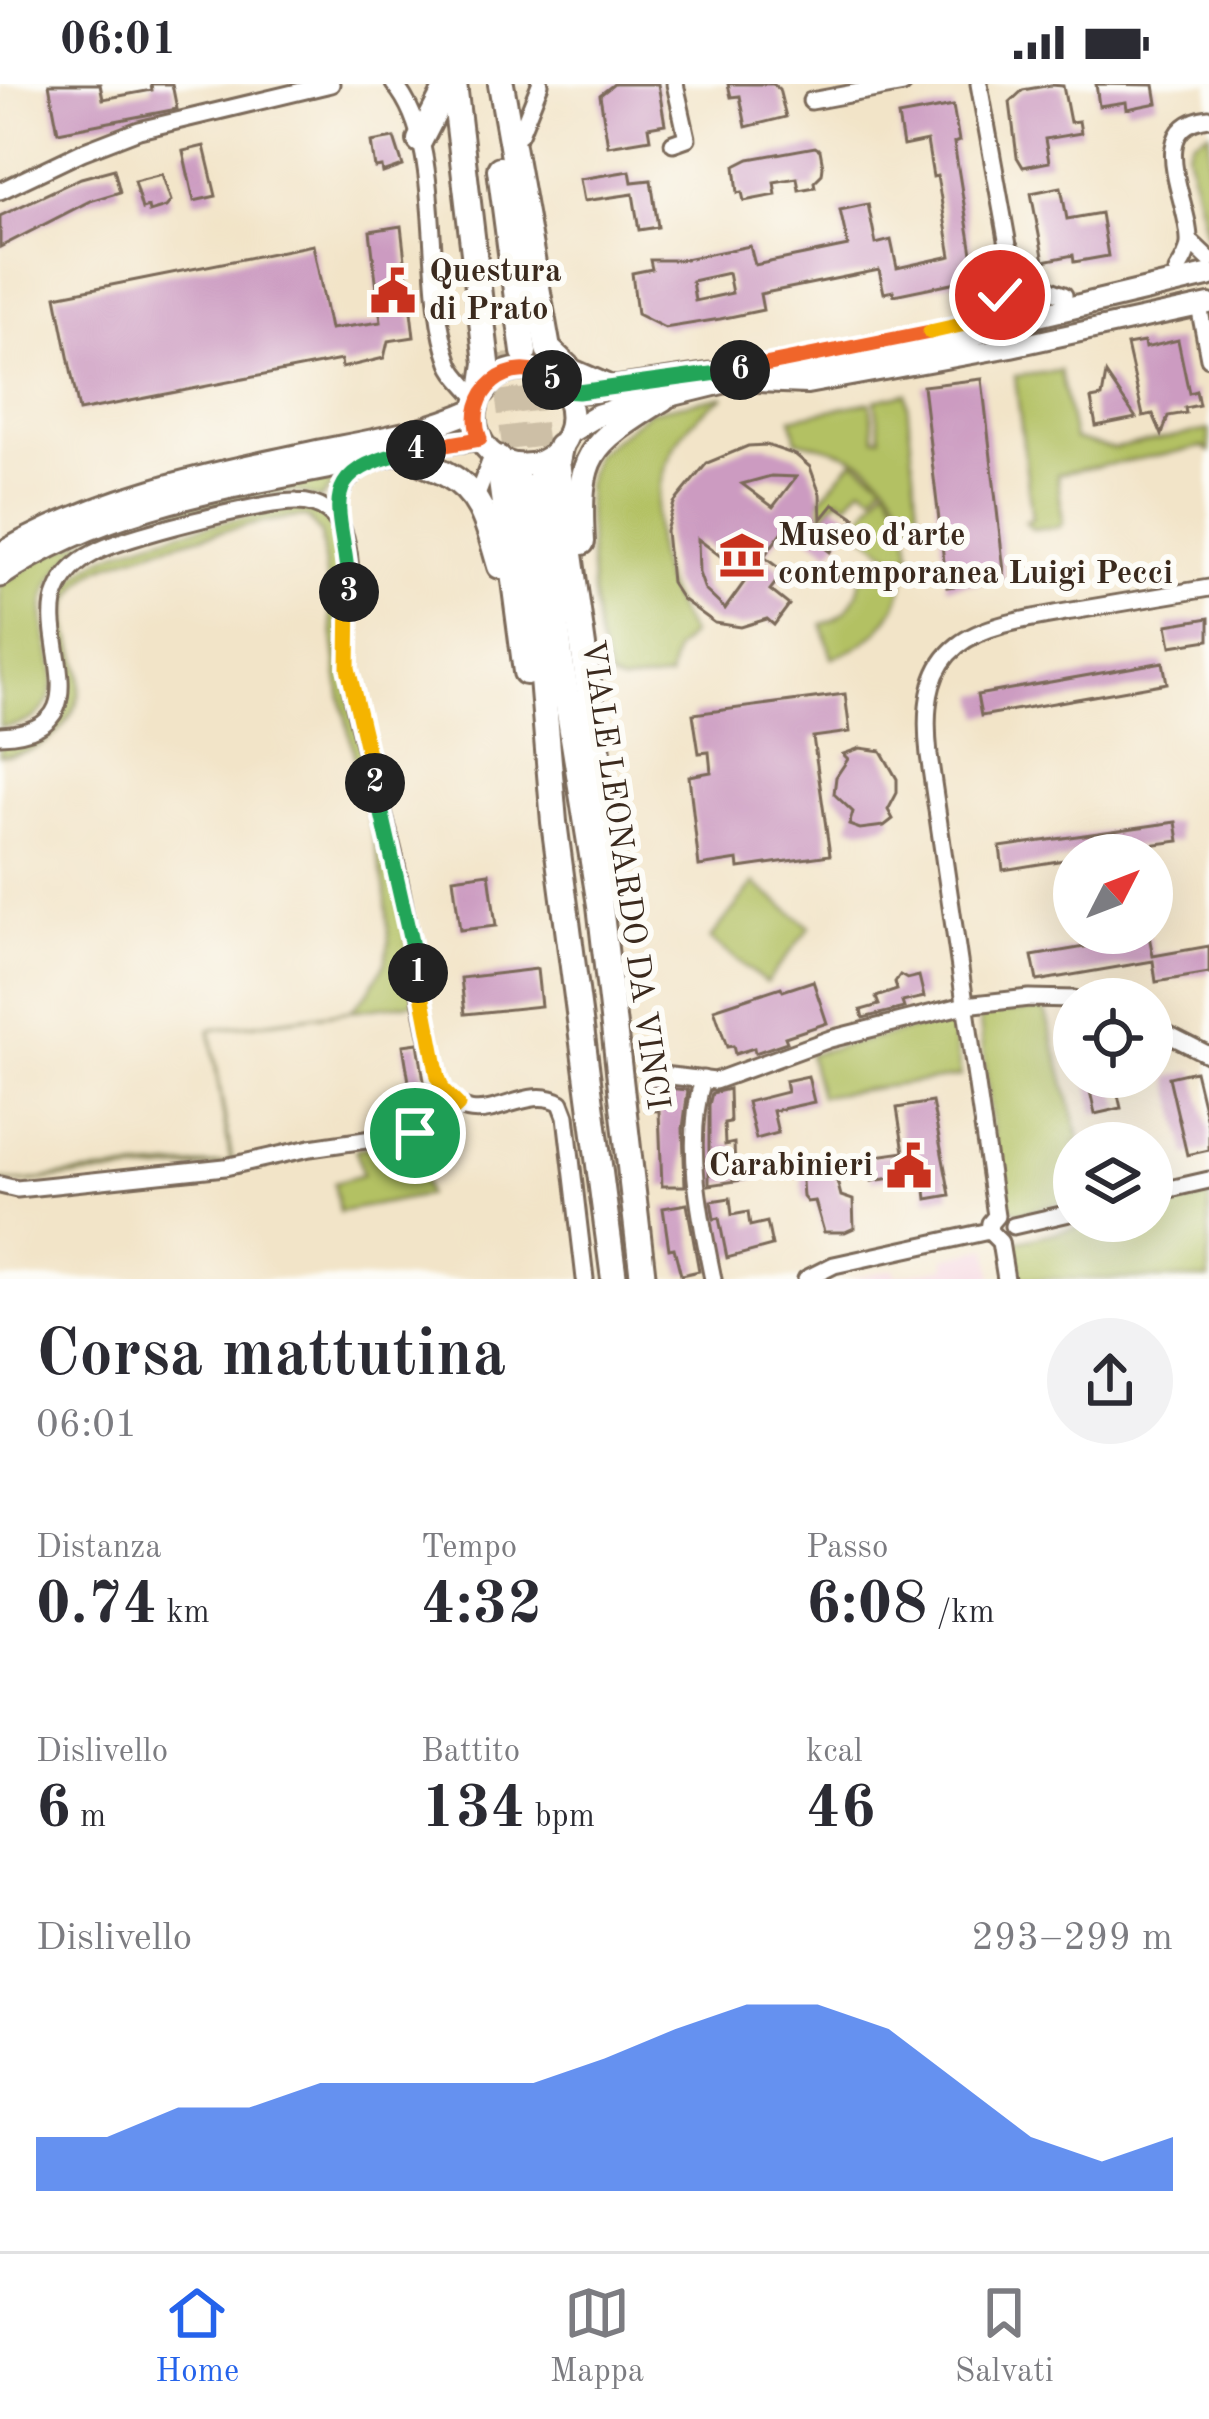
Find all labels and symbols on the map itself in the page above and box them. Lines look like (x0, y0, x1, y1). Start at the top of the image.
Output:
pin (949, 244, 1051, 346)
place label: Questura di Prato (429, 256, 562, 327)
public building icon: Questura di Prato (368, 266, 418, 316)
pin: 6 (710, 340, 770, 400)
pin: 5 (522, 350, 582, 410)
pin: 4 (386, 420, 446, 480)
place label: Museo d'arte contemporanea Luigi Pecci (778, 520, 1173, 591)
museum icon: Museo d'arte contemporanea Luigi Pecci (717, 530, 767, 580)
pin: 3 (319, 562, 379, 622)
street label: VIALE LEONARDO DA VINCI (575, 638, 673, 1112)
pin: 2 (345, 753, 405, 813)
north arrow (1053, 834, 1173, 954)
pin: 1 (388, 943, 448, 1003)
pin (364, 1082, 466, 1184)
public building icon: Carabinieri (884, 1141, 934, 1191)
place label: Carabinieri (708, 1150, 873, 1183)

